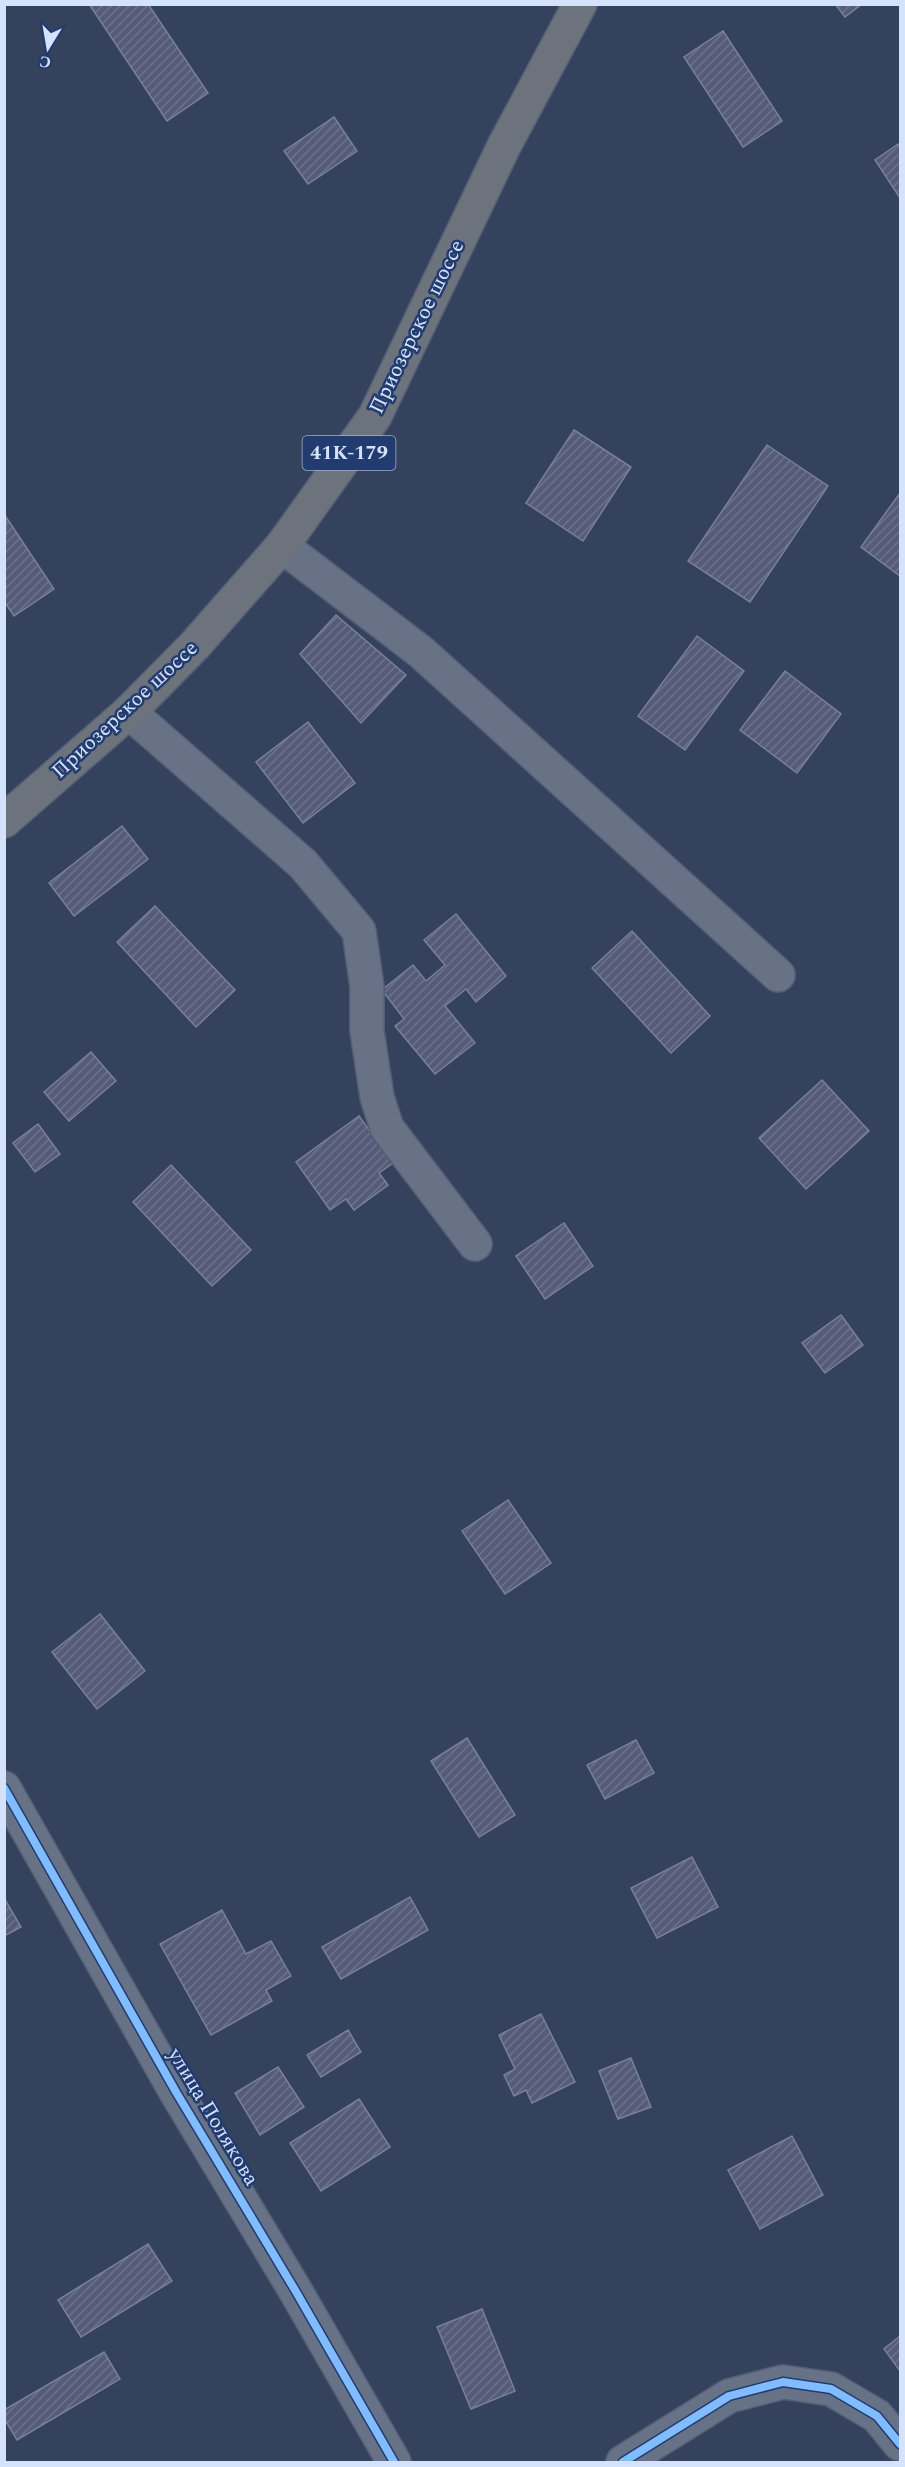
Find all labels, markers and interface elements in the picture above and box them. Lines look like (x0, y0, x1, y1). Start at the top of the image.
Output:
north arrow (18, 18, 78, 78)
text: С (37, 49, 53, 75)
street label: Приозерское шоссе (361, 234, 473, 420)
road number: 41К-179 (302, 436, 395, 470)
street label: Приозерское шоссе (44, 633, 206, 787)
street label: улица Полякова (159, 2041, 267, 2193)

